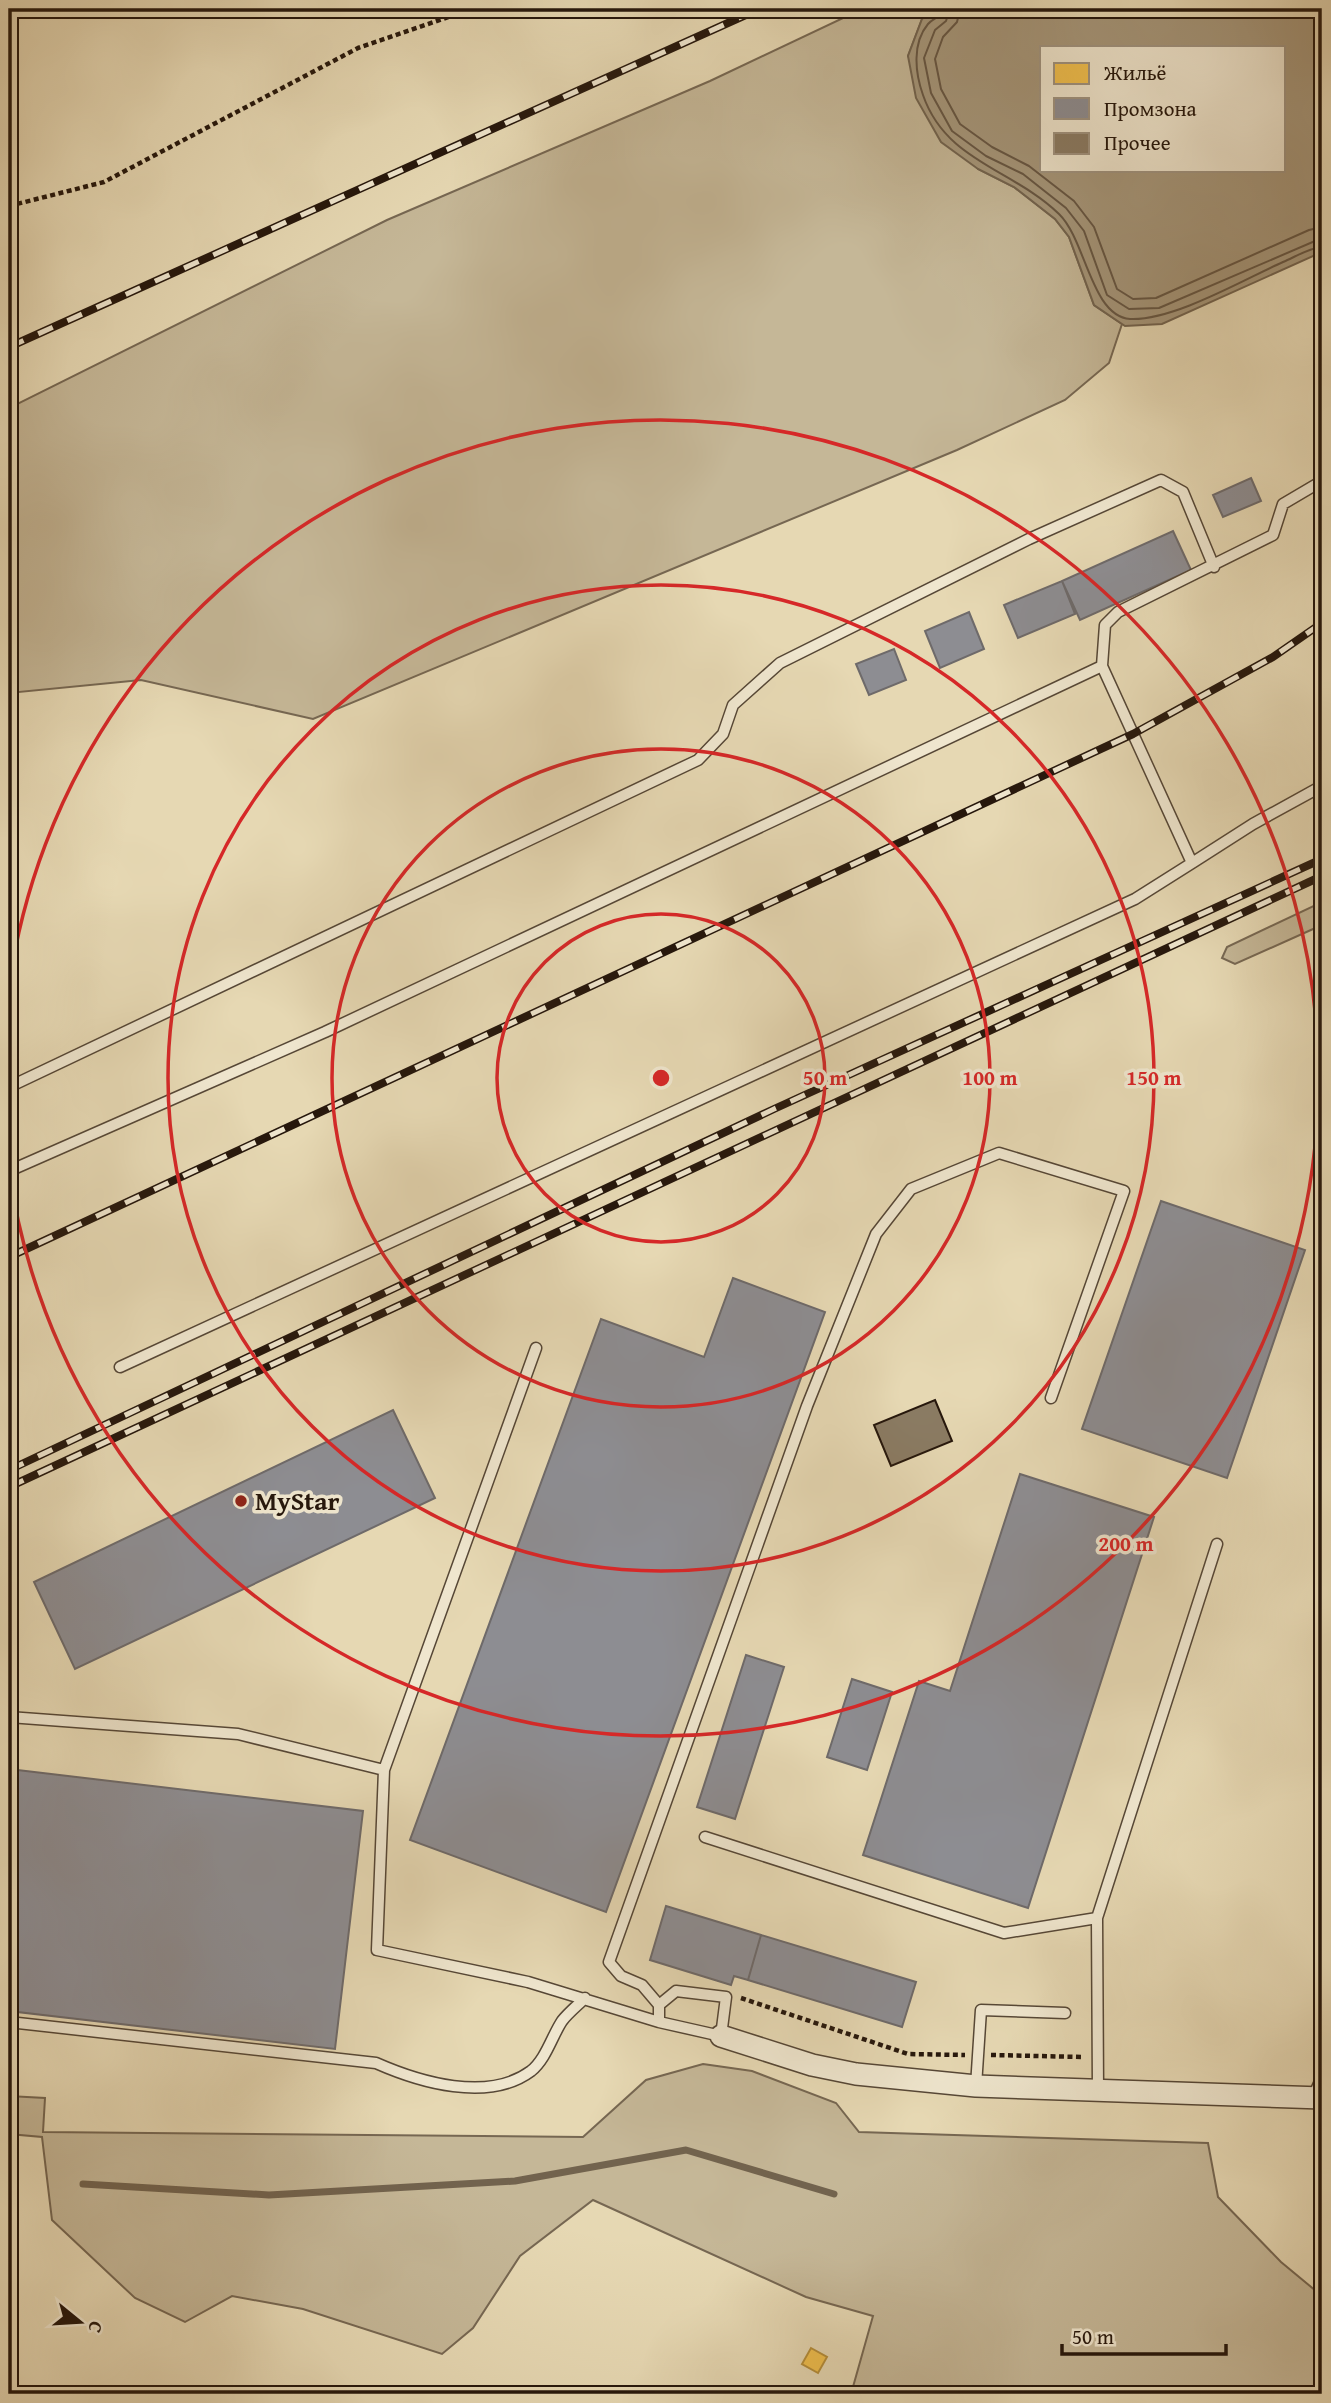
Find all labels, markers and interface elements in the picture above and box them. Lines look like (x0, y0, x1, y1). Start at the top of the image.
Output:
legend (1040, 46, 1286, 172)
text: Жильё (1103, 57, 1167, 88)
text: Промзона (1104, 93, 1197, 124)
text: Прочее (1104, 127, 1171, 158)
text: 50 m (803, 1062, 847, 1093)
text: 100 m (962, 1062, 1018, 1093)
text: 150 m (1126, 1062, 1182, 1093)
centre of rings (649, 1066, 673, 1090)
place label: MyStar (255, 1481, 340, 1520)
marker: MyStar (233, 1493, 249, 1509)
text: 200 m (1098, 1528, 1154, 1559)
north arrow (46, 2288, 116, 2358)
scale bar (1062, 2312, 1226, 2356)
text: С (81, 2318, 111, 2337)
text: 50 m (1072, 2321, 1114, 2352)

